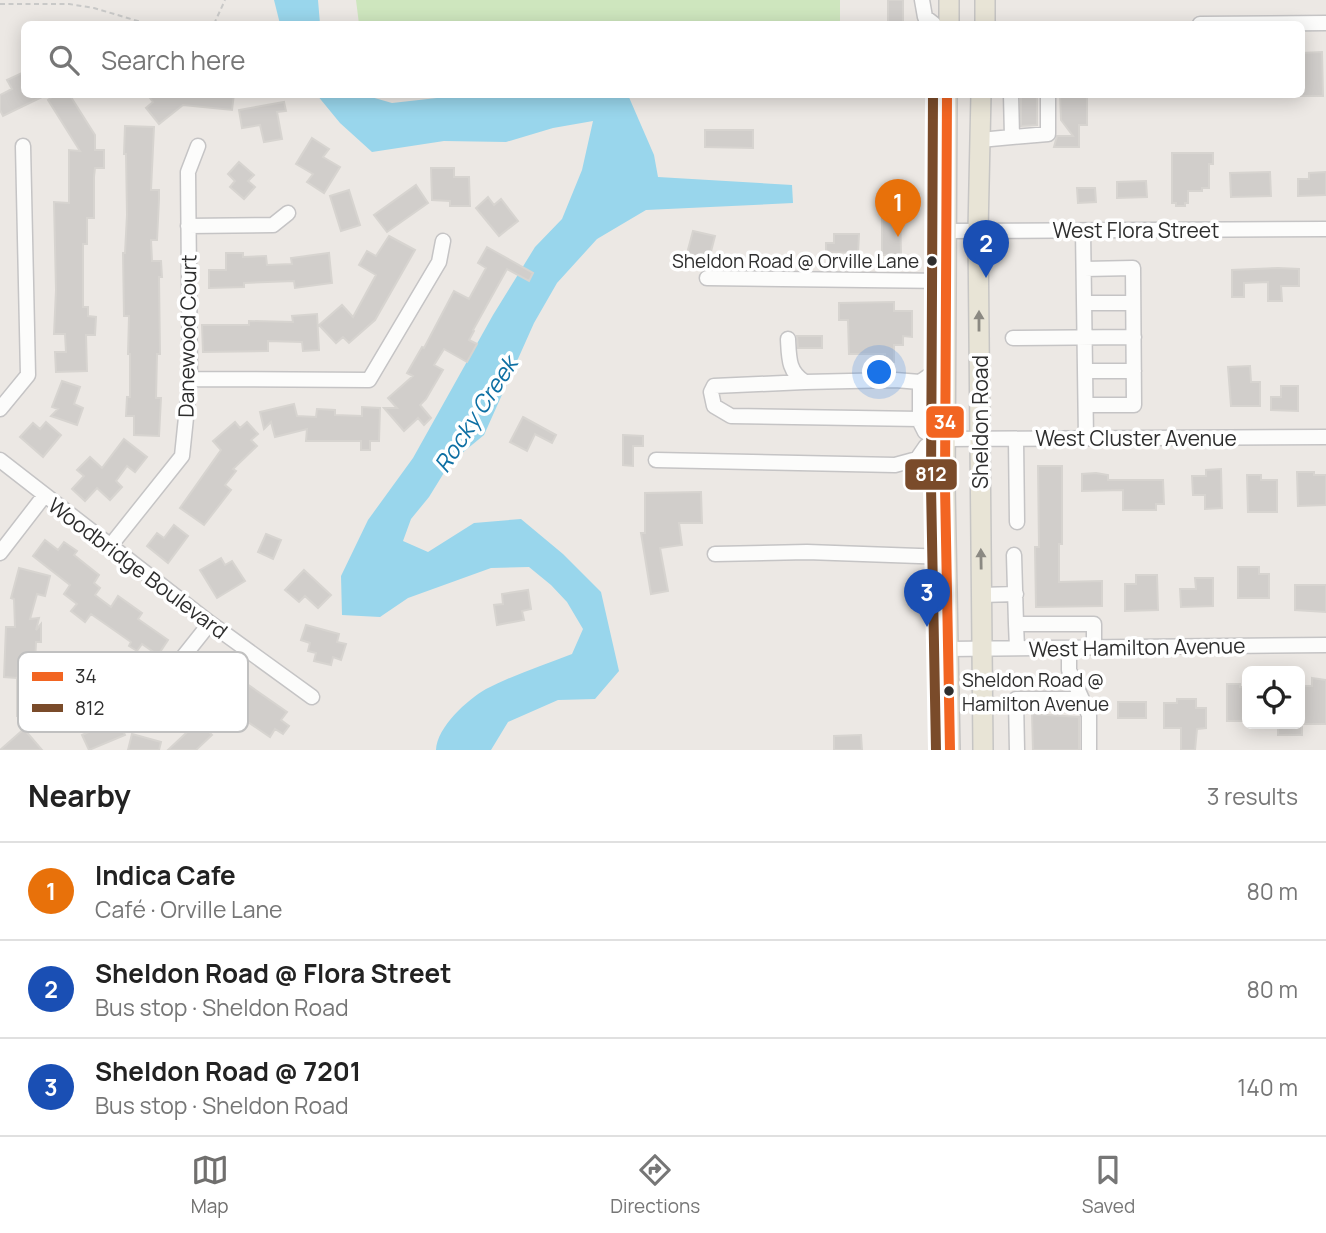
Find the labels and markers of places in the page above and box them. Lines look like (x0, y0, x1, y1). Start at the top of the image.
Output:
pin: 1 (875, 179, 921, 237)
pin: 2 (963, 220, 1009, 278)
place label: Sheldon Road @ Orville Lane (672, 248, 919, 274)
marker: Sheldon Road @ Orville Lane (925, 254, 939, 268)
pin: 3 (904, 569, 950, 627)
place label: Sheldon Road @ Hamilton Avenue (962, 667, 1109, 717)
marker: Sheldon Road @ Hamilton Avenue (942, 684, 956, 698)

